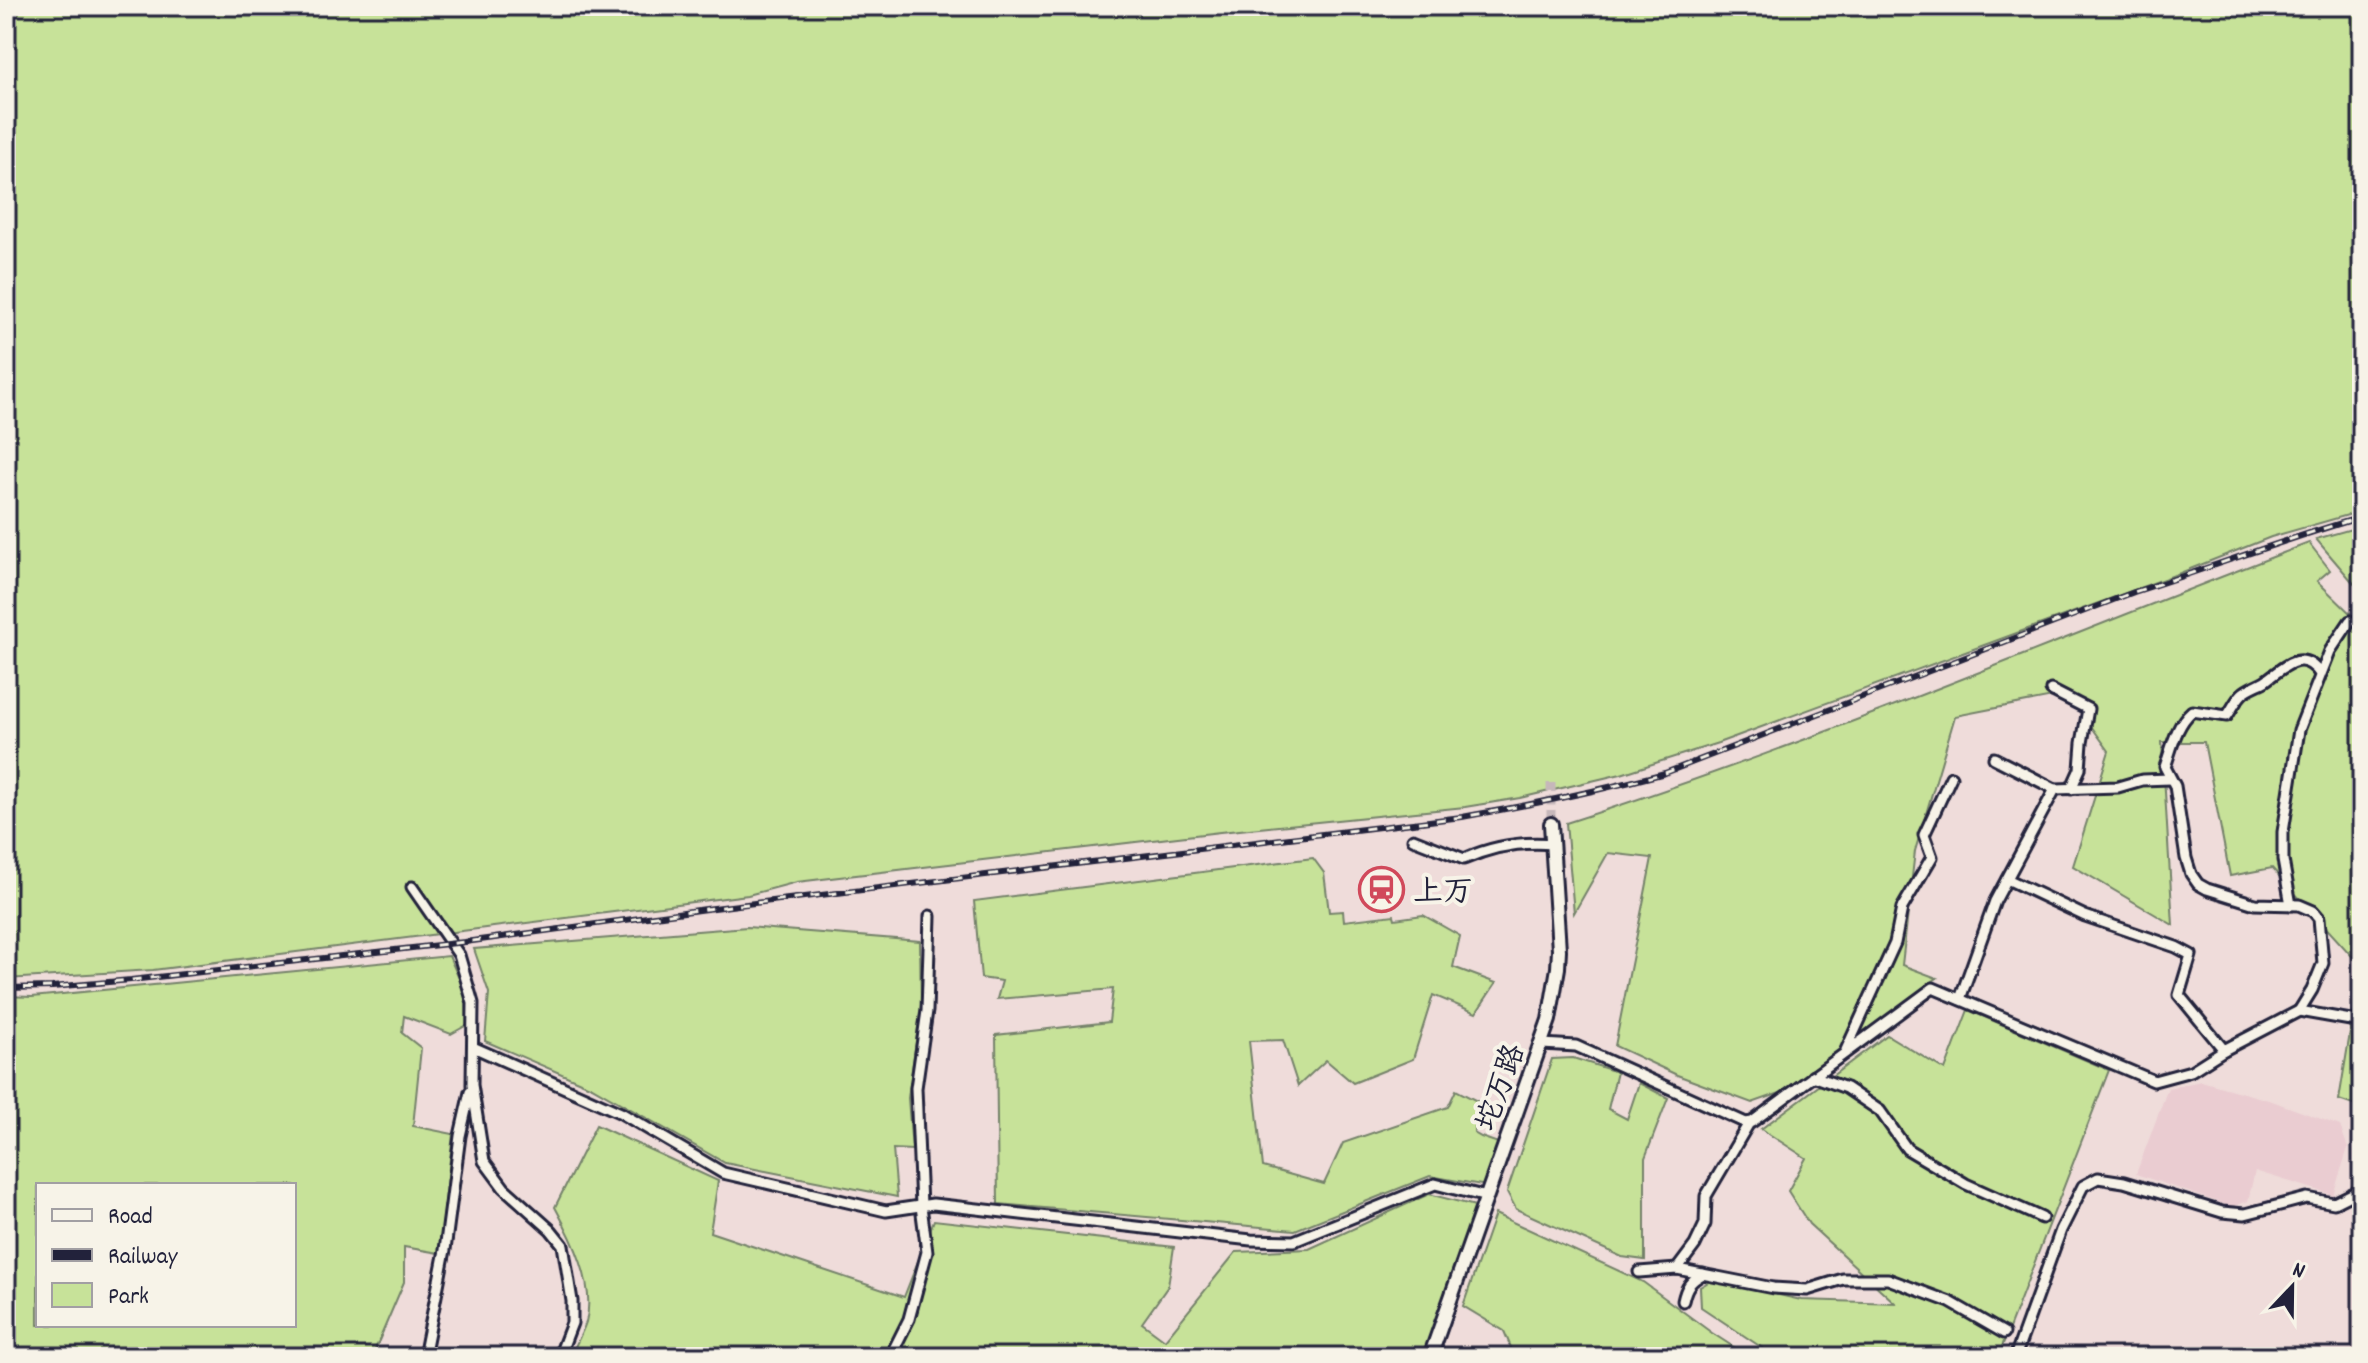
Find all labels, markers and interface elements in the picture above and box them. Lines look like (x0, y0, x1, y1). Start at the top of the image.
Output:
station icon: 上万 (1358, 866, 1406, 914)
place label: 上万 (1413, 873, 1473, 916)
street label: 坨万路 (1468, 1039, 1539, 1138)
legend (36, 1183, 296, 1327)
text: Road (108, 1201, 153, 1235)
text: Railway (108, 1241, 179, 1275)
north arrow (2252, 1247, 2332, 1327)
text: N (2287, 1255, 2309, 1288)
text: Park (108, 1281, 149, 1315)

